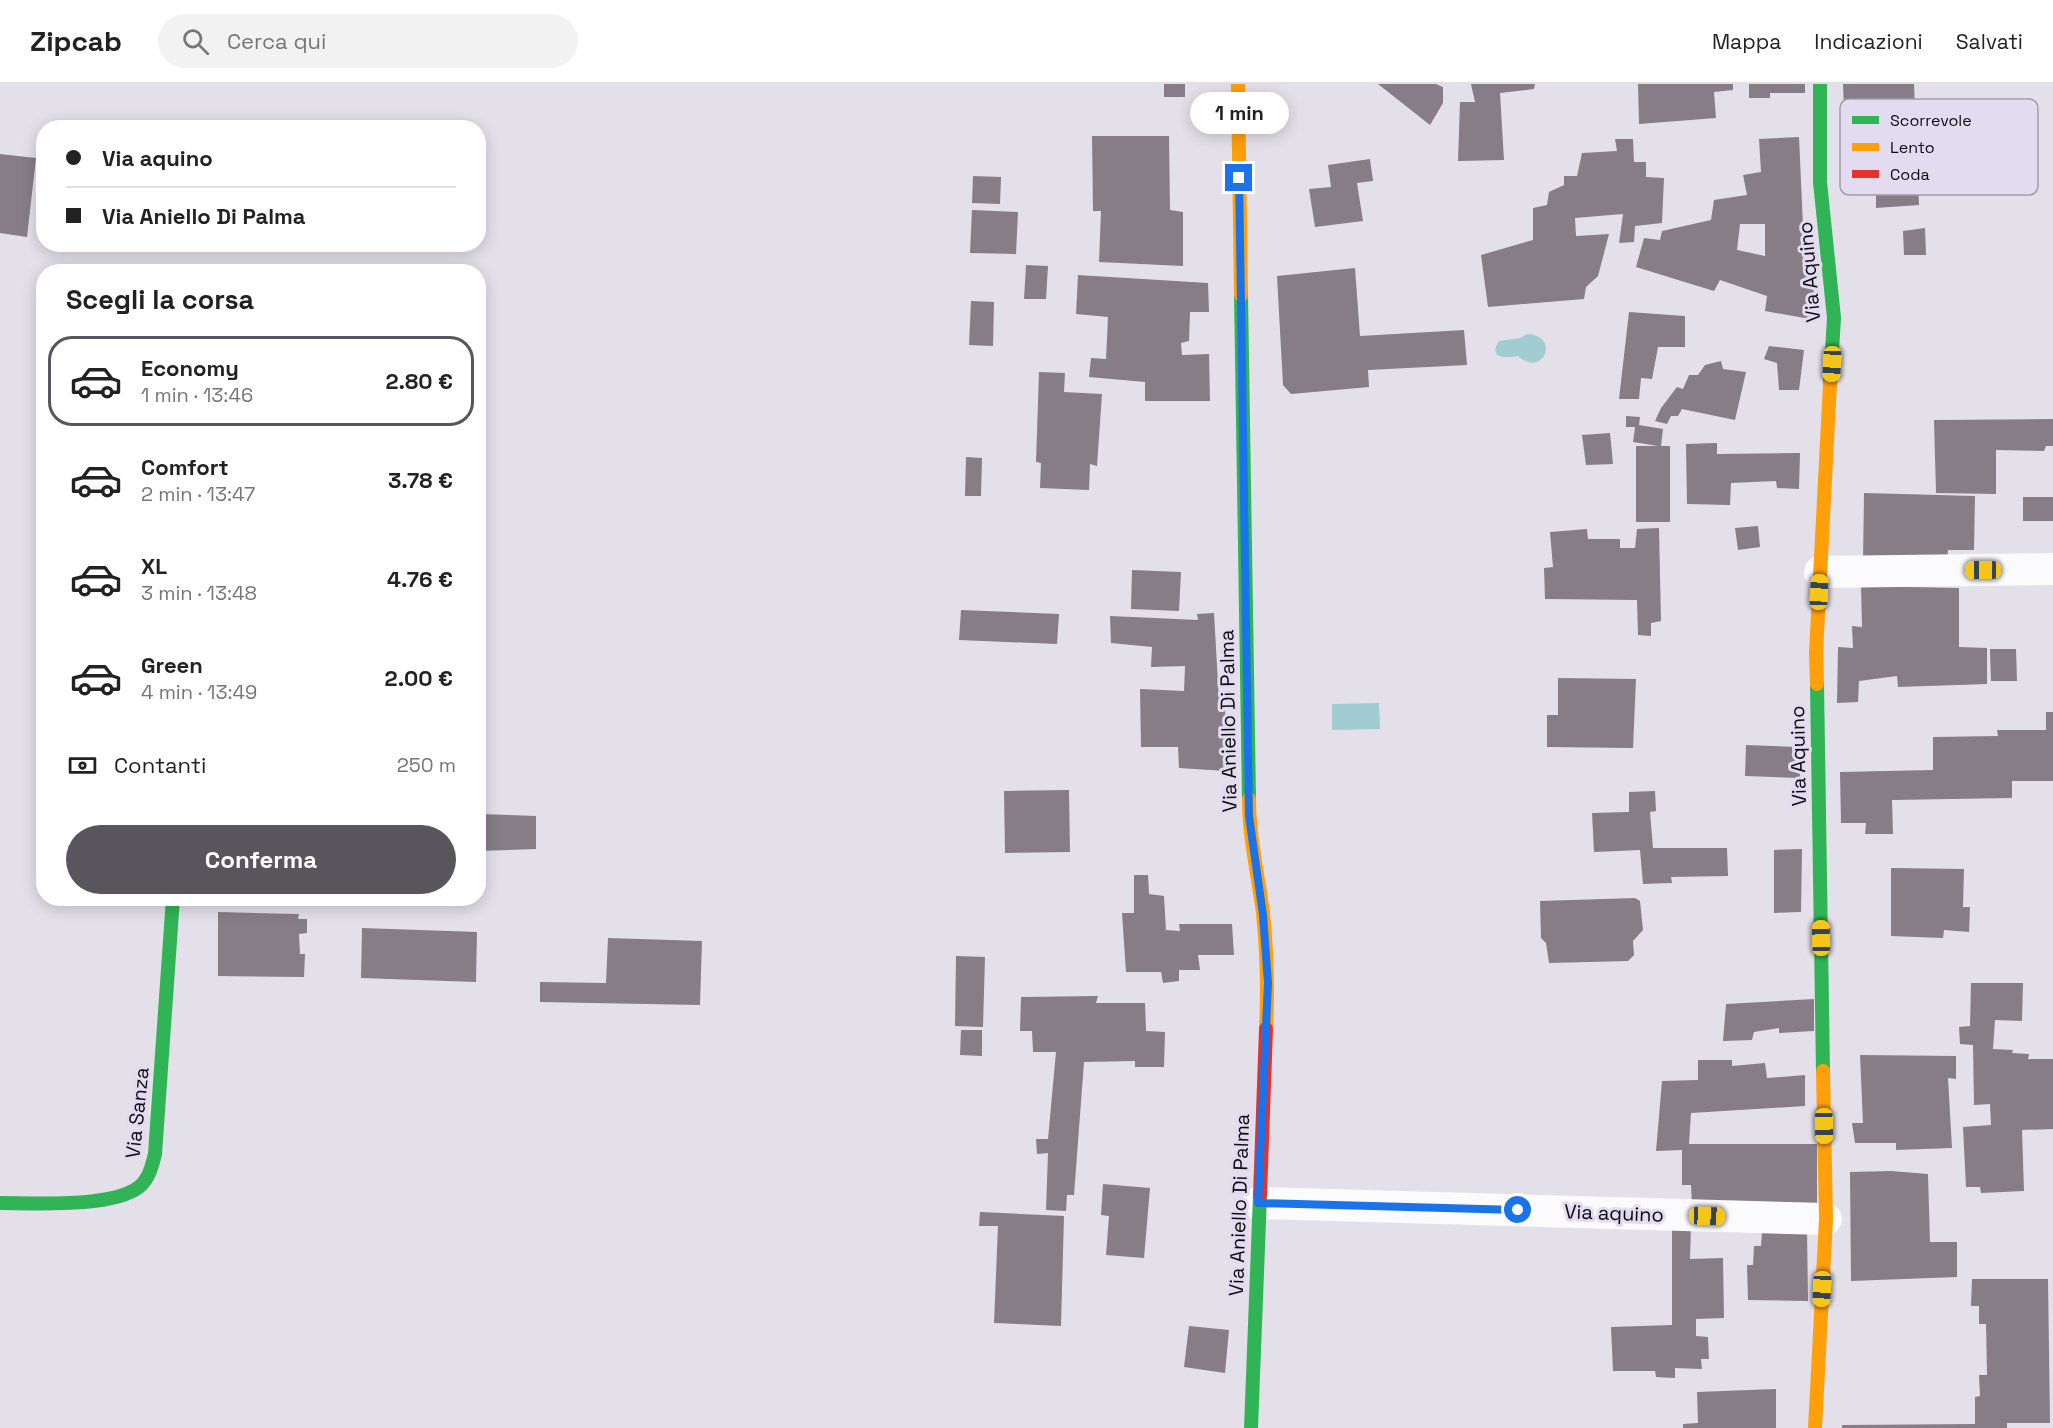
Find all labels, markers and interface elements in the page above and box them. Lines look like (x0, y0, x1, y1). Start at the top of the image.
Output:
search box (158, 14, 578, 68)
text: Zipcab (30, 23, 122, 59)
icon: search (179, 25, 212, 58)
text: Cerca qui (227, 27, 326, 55)
text: Mappa (1712, 28, 1781, 55)
text: Indicazioni (1814, 28, 1923, 55)
text: Salvati (1956, 28, 2023, 55)
callout: 1 min (1190, 91, 1288, 133)
legend (1840, 99, 2038, 195)
text: 1 min (1215, 100, 1264, 126)
text: Scorrevole (1890, 110, 1972, 131)
text: Lento (1890, 137, 1935, 158)
text: Via aquino (102, 144, 213, 172)
route end (1225, 164, 1252, 191)
text: Coda (1890, 164, 1930, 185)
text: Via Aniello Di Palma (102, 202, 306, 230)
street label: Via Aquino (1792, 221, 1826, 323)
text: Scegli la corsa (66, 282, 254, 317)
car (1822, 346, 1842, 382)
icon: car (69, 354, 123, 408)
text: Economy (141, 354, 239, 382)
text: 2.80 € (385, 367, 453, 395)
text: 1 min · 13:46 (141, 382, 253, 408)
icon: car (69, 453, 123, 507)
text: Comfort (141, 453, 229, 481)
text: 3.78 € (388, 466, 453, 494)
text: 2 min · 13:47 (141, 481, 255, 507)
icon: car (69, 552, 123, 606)
text: XL (141, 552, 167, 580)
car (1965, 561, 2001, 579)
text: 4.76 € (387, 565, 453, 593)
car (1809, 574, 1829, 610)
text: 3 min · 13:48 (141, 580, 257, 606)
street label: Via Aniello Di Palma (1213, 629, 1243, 813)
icon: car (69, 651, 123, 705)
text: Green (141, 651, 203, 679)
text: 2.00 € (385, 664, 453, 692)
text: 4 min · 13:49 (141, 679, 257, 705)
street label: Via Aquino (1784, 705, 1812, 807)
icon: cash (66, 749, 99, 782)
text: Contanti (114, 751, 206, 779)
text: 250 m (397, 752, 456, 778)
button: Conferma (66, 825, 456, 894)
car (1812, 920, 1830, 956)
street label: Via Sanza (119, 1066, 155, 1160)
car (1815, 1108, 1833, 1144)
street label: Via Aniello Di Palma (1223, 1113, 1255, 1297)
route start (1504, 1196, 1531, 1223)
street label: Via aquino (1564, 1198, 1664, 1228)
car (1689, 1206, 1725, 1226)
car (1812, 1271, 1832, 1307)

